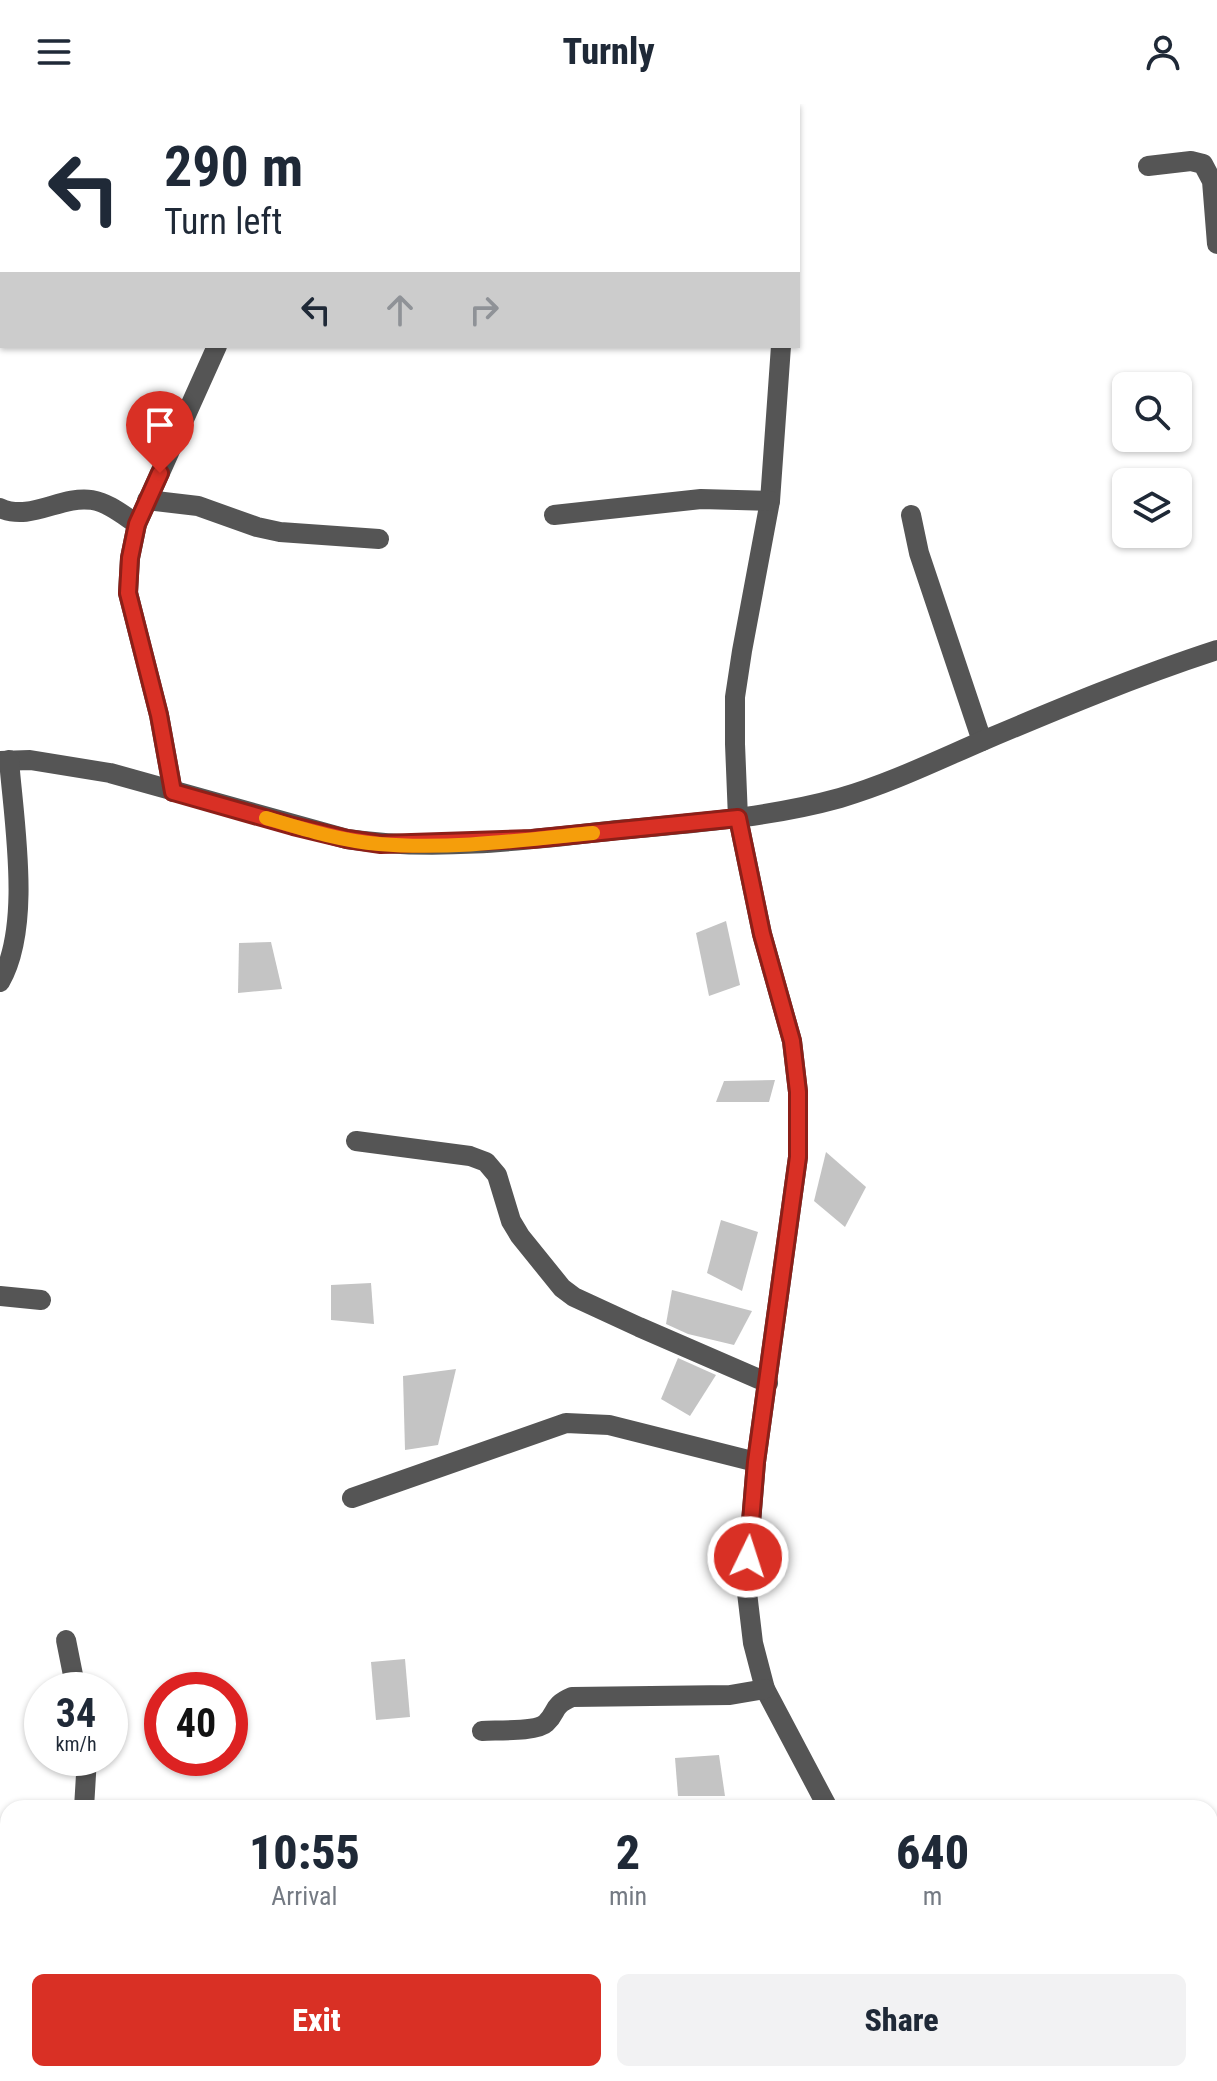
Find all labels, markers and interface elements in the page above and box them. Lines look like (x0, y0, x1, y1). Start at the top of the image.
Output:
icon: menu (32, 30, 76, 74)
icon: person (1141, 30, 1185, 74)
text: Turnly (563, 31, 654, 73)
text: 290 m (164, 134, 303, 200)
icon: left (32, 136, 136, 240)
text: Turn left (164, 201, 282, 243)
icon: left (294, 288, 338, 332)
icon: ahead (378, 288, 422, 332)
icon: right (462, 288, 506, 332)
map controls (1112, 372, 1192, 548)
button: search (1112, 372, 1192, 452)
pin (126, 391, 194, 473)
icon: arrive (138, 403, 182, 447)
button: layers (1112, 468, 1192, 548)
position arrow (706, 1515, 790, 1599)
speed limit sign: 40 (144, 1672, 248, 1776)
text: 34 (56, 1690, 96, 1737)
text: km/h (55, 1732, 97, 1756)
text: 10:55 (249, 1824, 360, 1881)
text: 2 (616, 1824, 640, 1881)
text: 640 (896, 1824, 969, 1881)
text: Arrival (271, 1881, 338, 1911)
text: min (609, 1881, 647, 1911)
text: m (923, 1881, 942, 1911)
button: Exit (32, 1974, 601, 2066)
button: Share (617, 1974, 1186, 2066)

